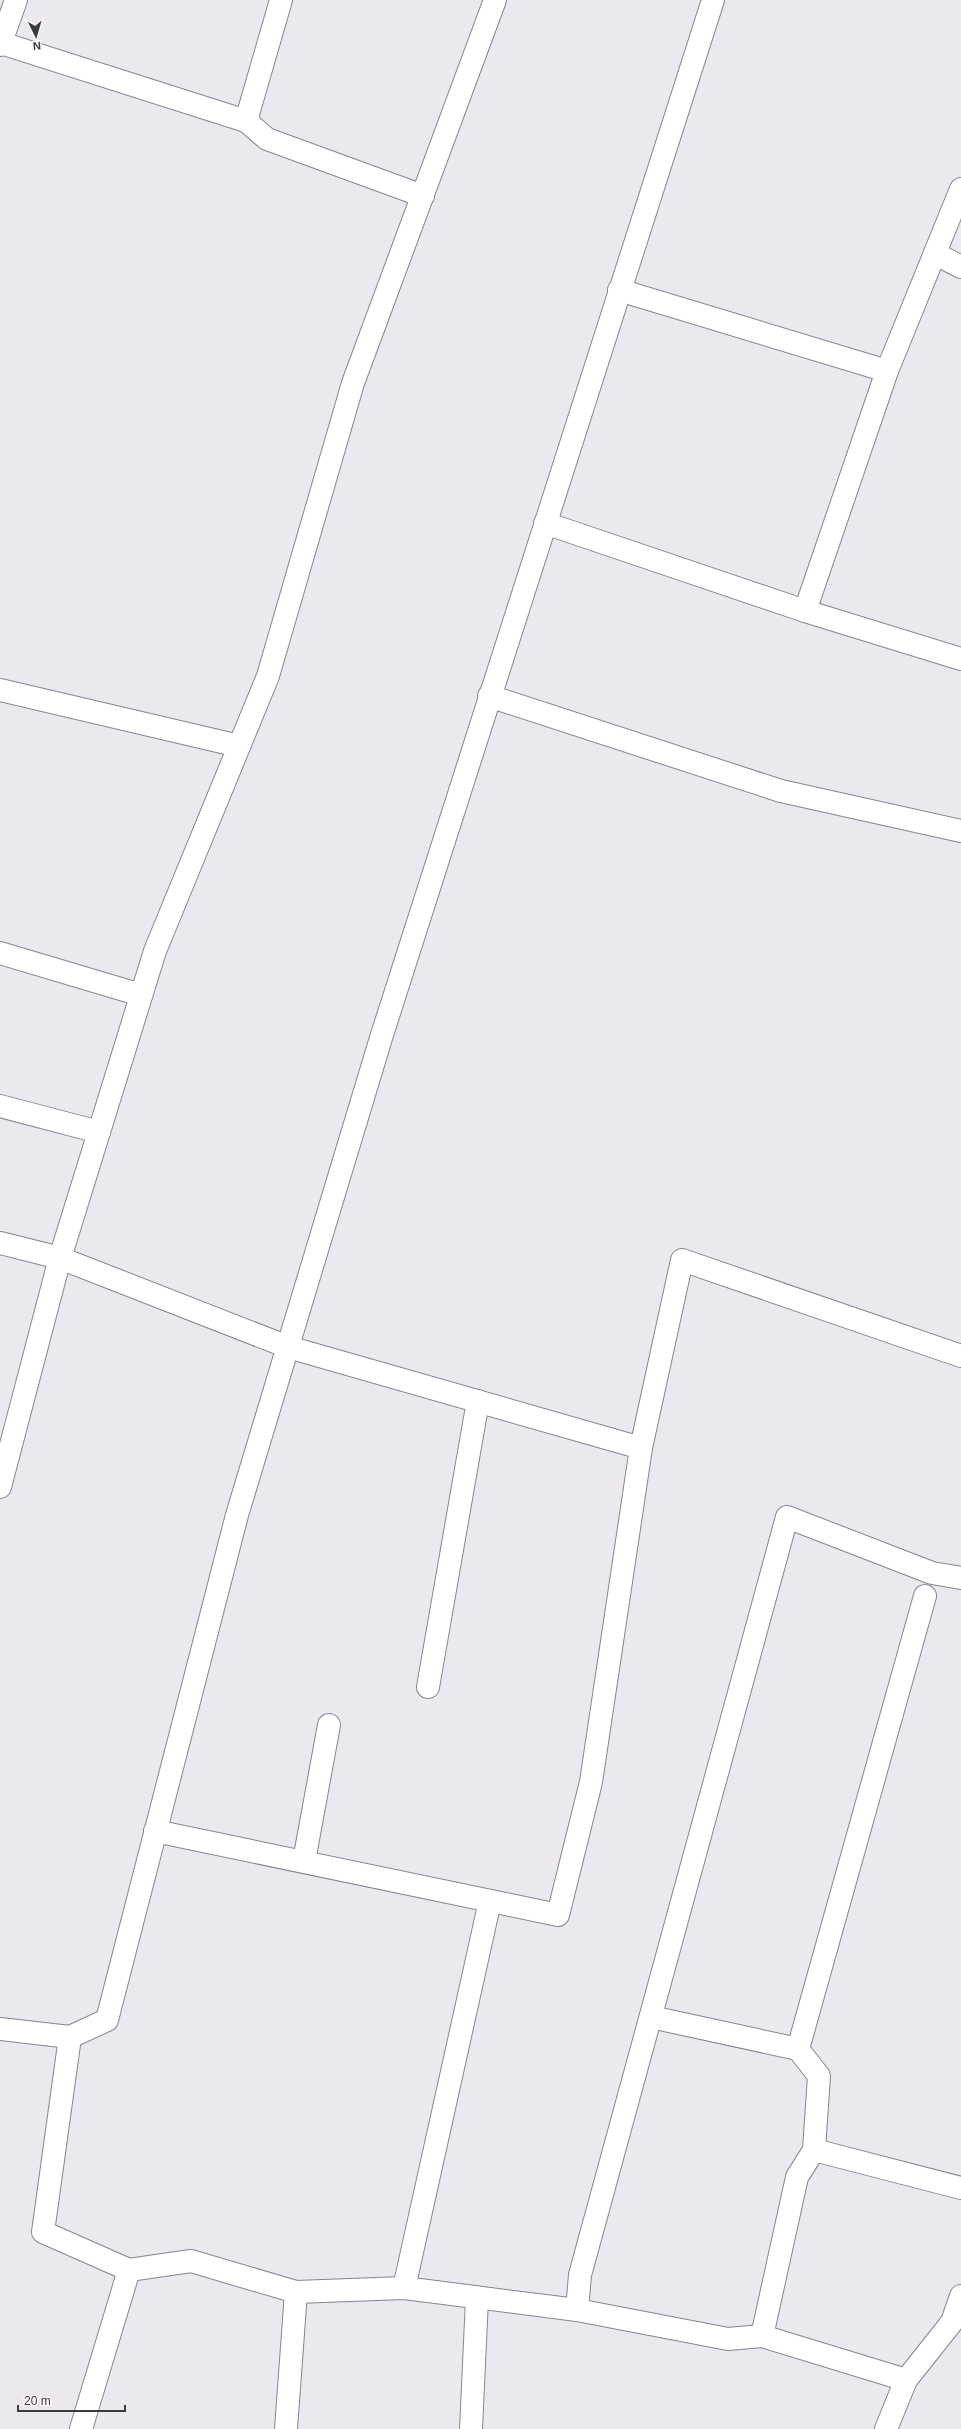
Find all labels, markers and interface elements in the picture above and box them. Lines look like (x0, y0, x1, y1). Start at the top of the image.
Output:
north arrow (16, 16, 56, 56)
text: N (32, 40, 41, 52)
scale bar (18, 2387, 125, 2413)
text: 20 m (24, 2394, 51, 2408)

